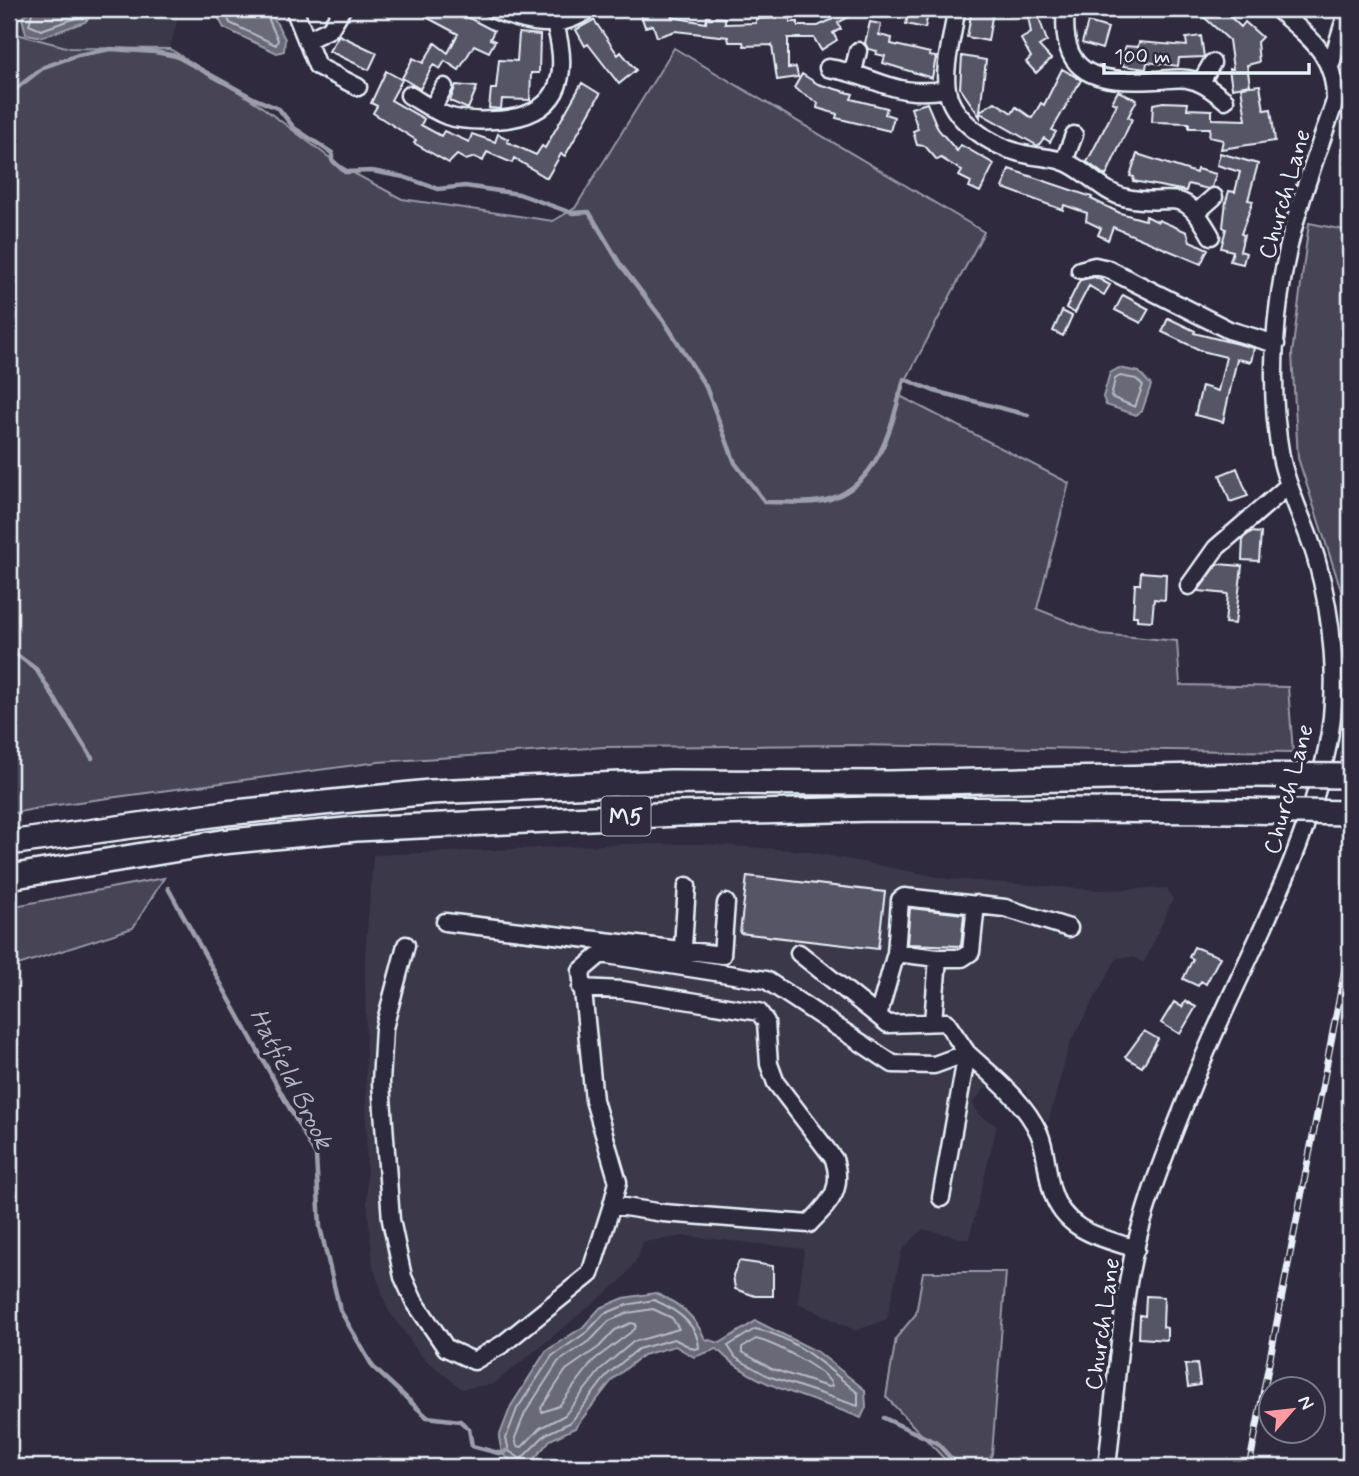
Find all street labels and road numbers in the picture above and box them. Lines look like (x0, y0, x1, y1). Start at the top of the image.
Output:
street label: Church Lane (1252, 126, 1319, 263)
street label: Church Lane (1257, 721, 1322, 858)
road number: M5 (602, 796, 650, 836)
street label: Church Lane (1079, 1256, 1128, 1393)

